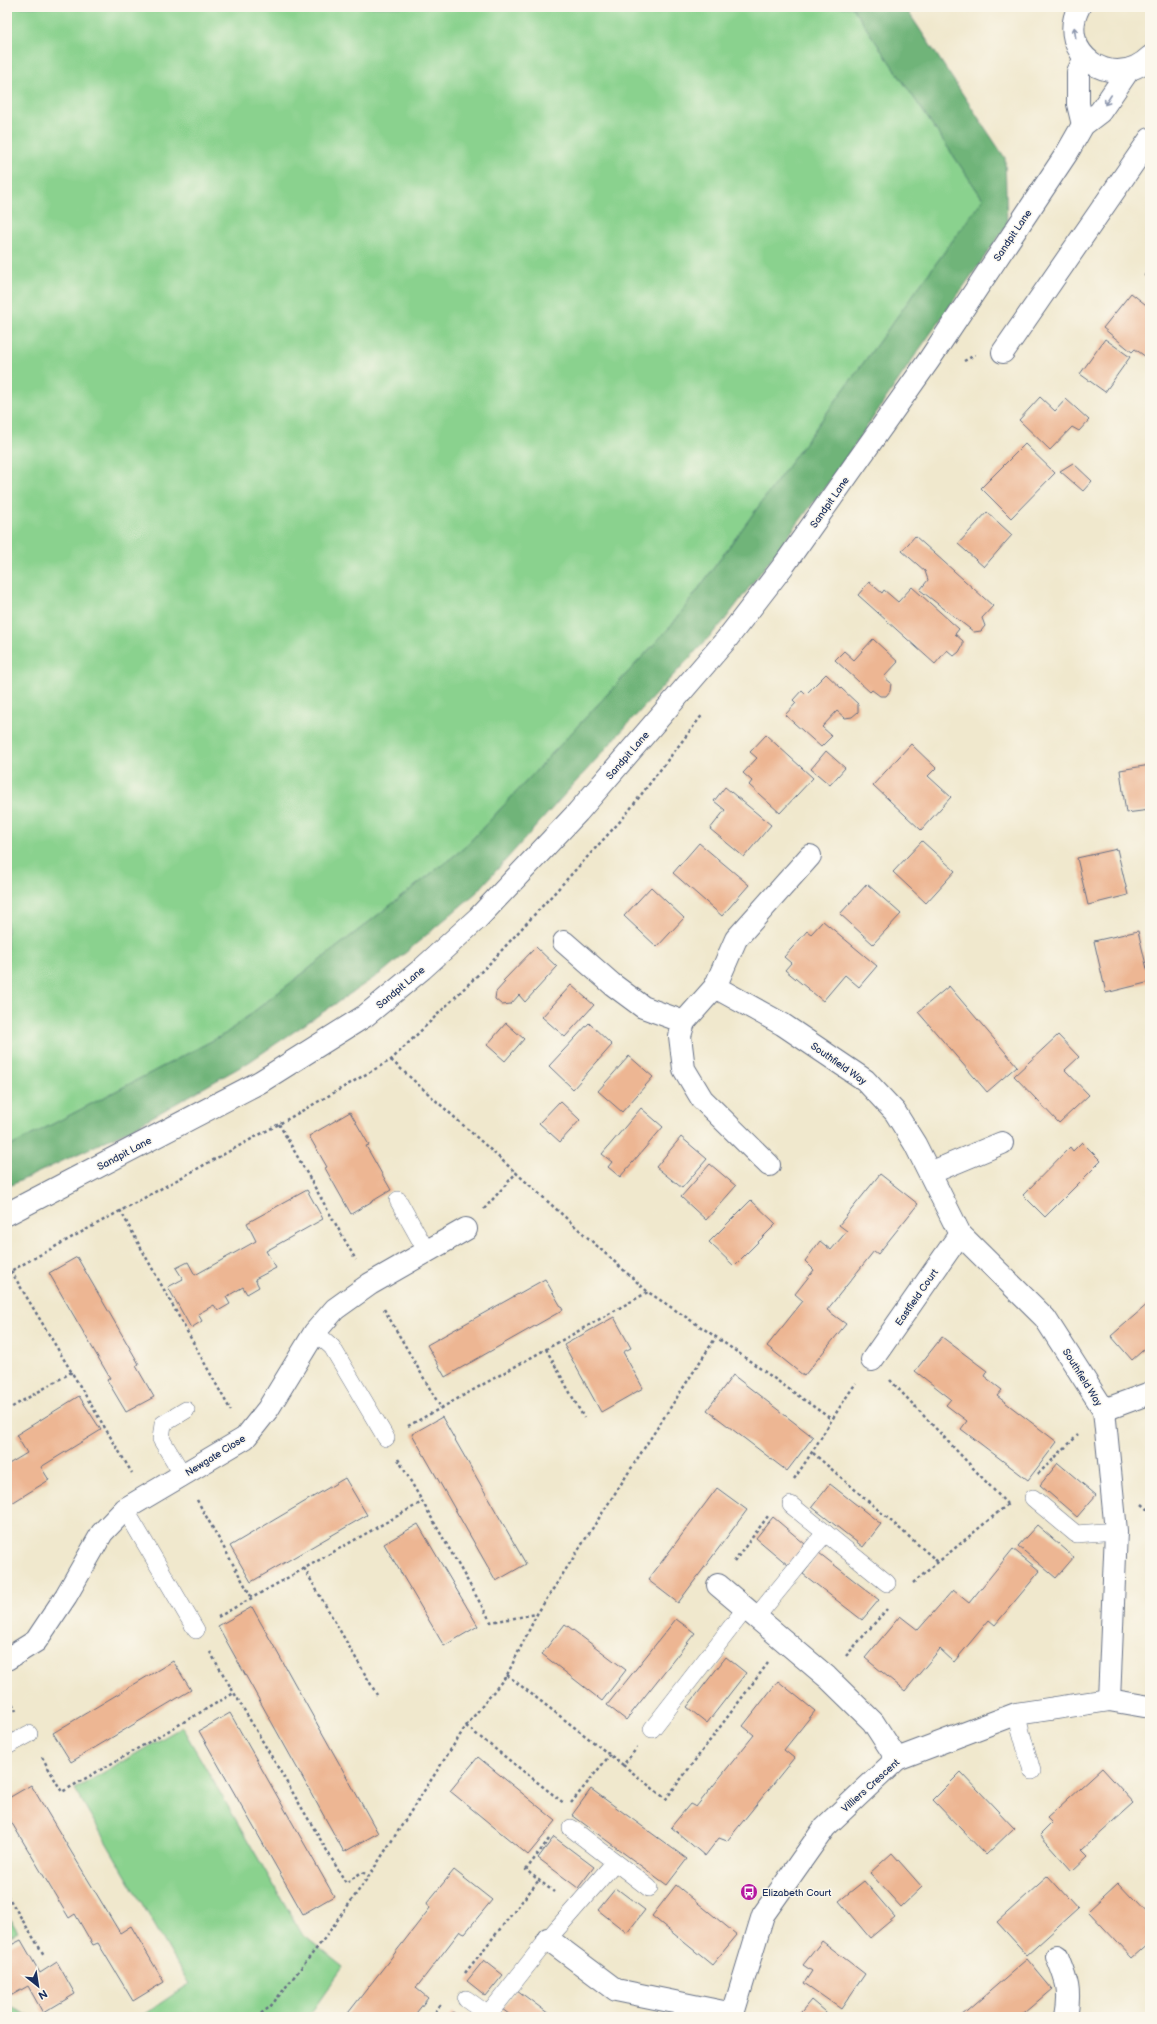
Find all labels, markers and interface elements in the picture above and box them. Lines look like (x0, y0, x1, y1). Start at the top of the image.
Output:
one-way arrow (1071, 27, 1079, 40)
one-way arrow (1103, 94, 1112, 105)
street label: Sandpit Lane (991, 207, 1035, 264)
street label: Sandpit Lane (808, 475, 852, 530)
street label: Sandpit Lane (604, 729, 652, 782)
street label: Sandpit Lane (374, 964, 427, 1012)
street label: Southfield Way (808, 1040, 869, 1088)
street label: Sandpit Lane (95, 1135, 154, 1173)
street label: Eastfield Court (893, 1267, 941, 1328)
street label: Southfield Way (1060, 1347, 1105, 1409)
street label: Newgate Close (183, 1433, 248, 1479)
street label: Villiers Crescent (839, 1757, 902, 1815)
bus stop icon: Elizabeth Court (739, 1882, 759, 1902)
place label: Elizabeth Court (762, 1887, 831, 1899)
north arrow (18, 1966, 58, 2006)
text: N (36, 1987, 50, 2002)

